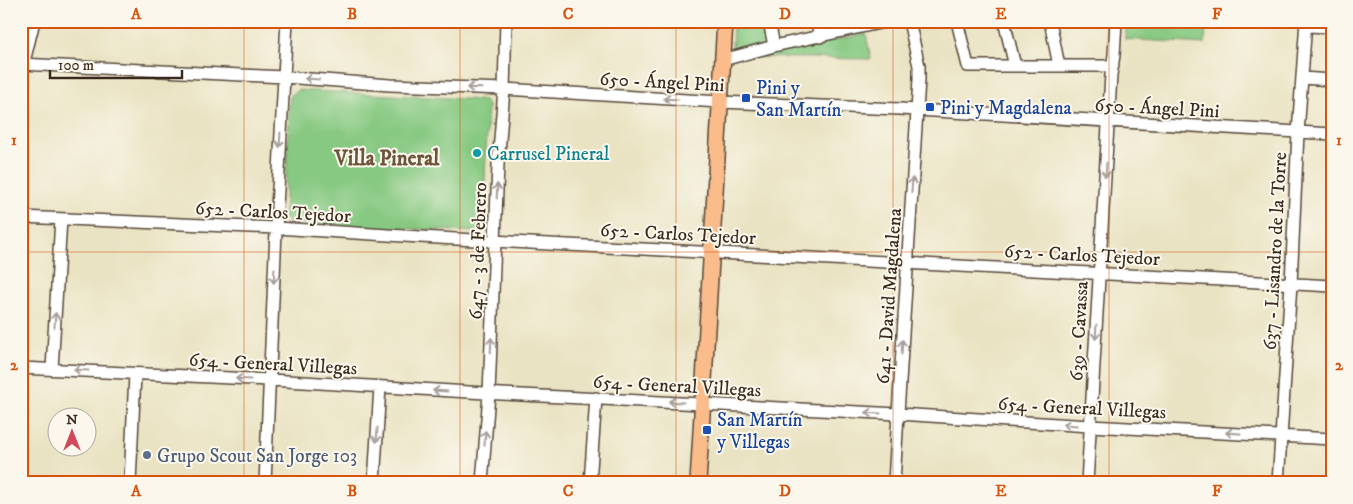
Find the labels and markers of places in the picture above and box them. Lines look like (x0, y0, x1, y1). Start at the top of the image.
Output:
place label: Pini y San Martín (756, 77, 842, 122)
marker: Pini y San Martín (740, 92, 752, 104)
place label: Pini y Magdalena (940, 97, 1072, 120)
marker: Pini y Magdalena (924, 101, 936, 113)
place label: Carrusel Pineral (487, 143, 610, 166)
marker: Carrusel Pineral (471, 147, 483, 159)
place label: San Martín y Villegas (717, 409, 803, 454)
marker: San Martín y Villegas (701, 424, 713, 436)
place label: Grupo Scout San Jorge 103 (157, 445, 357, 468)
marker: Grupo Scout San Jorge 103 (141, 449, 153, 461)

